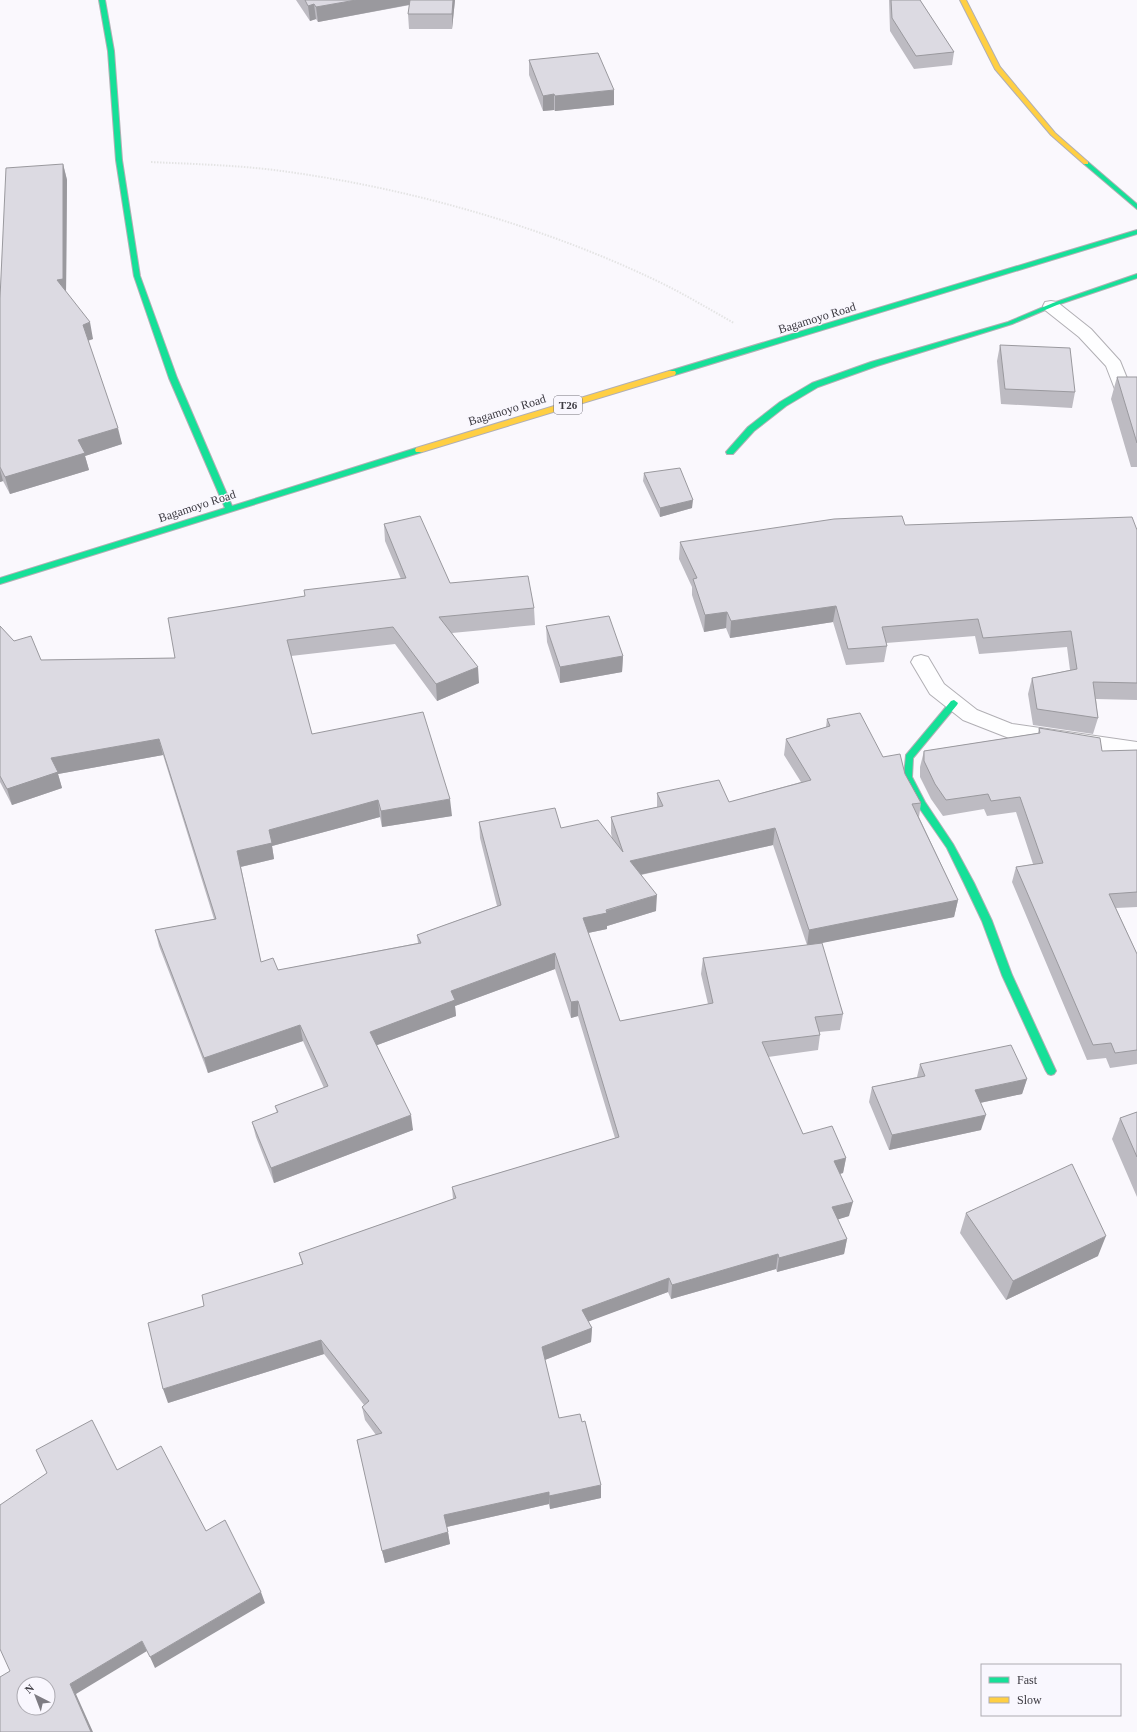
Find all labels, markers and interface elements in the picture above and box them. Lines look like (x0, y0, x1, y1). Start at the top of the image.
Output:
street label: Bagamoyo Road (777, 300, 857, 336)
street label: Bagamoyo Road (467, 392, 547, 428)
road number: T26 (554, 396, 582, 414)
street label: Bagamoyo Road (157, 487, 237, 525)
legend (981, 1664, 1121, 1716)
text: Fast (1017, 1673, 1038, 1687)
north arrow (16, 1676, 56, 1716)
text: N (22, 1681, 36, 1696)
text: Slow (1017, 1693, 1042, 1707)

